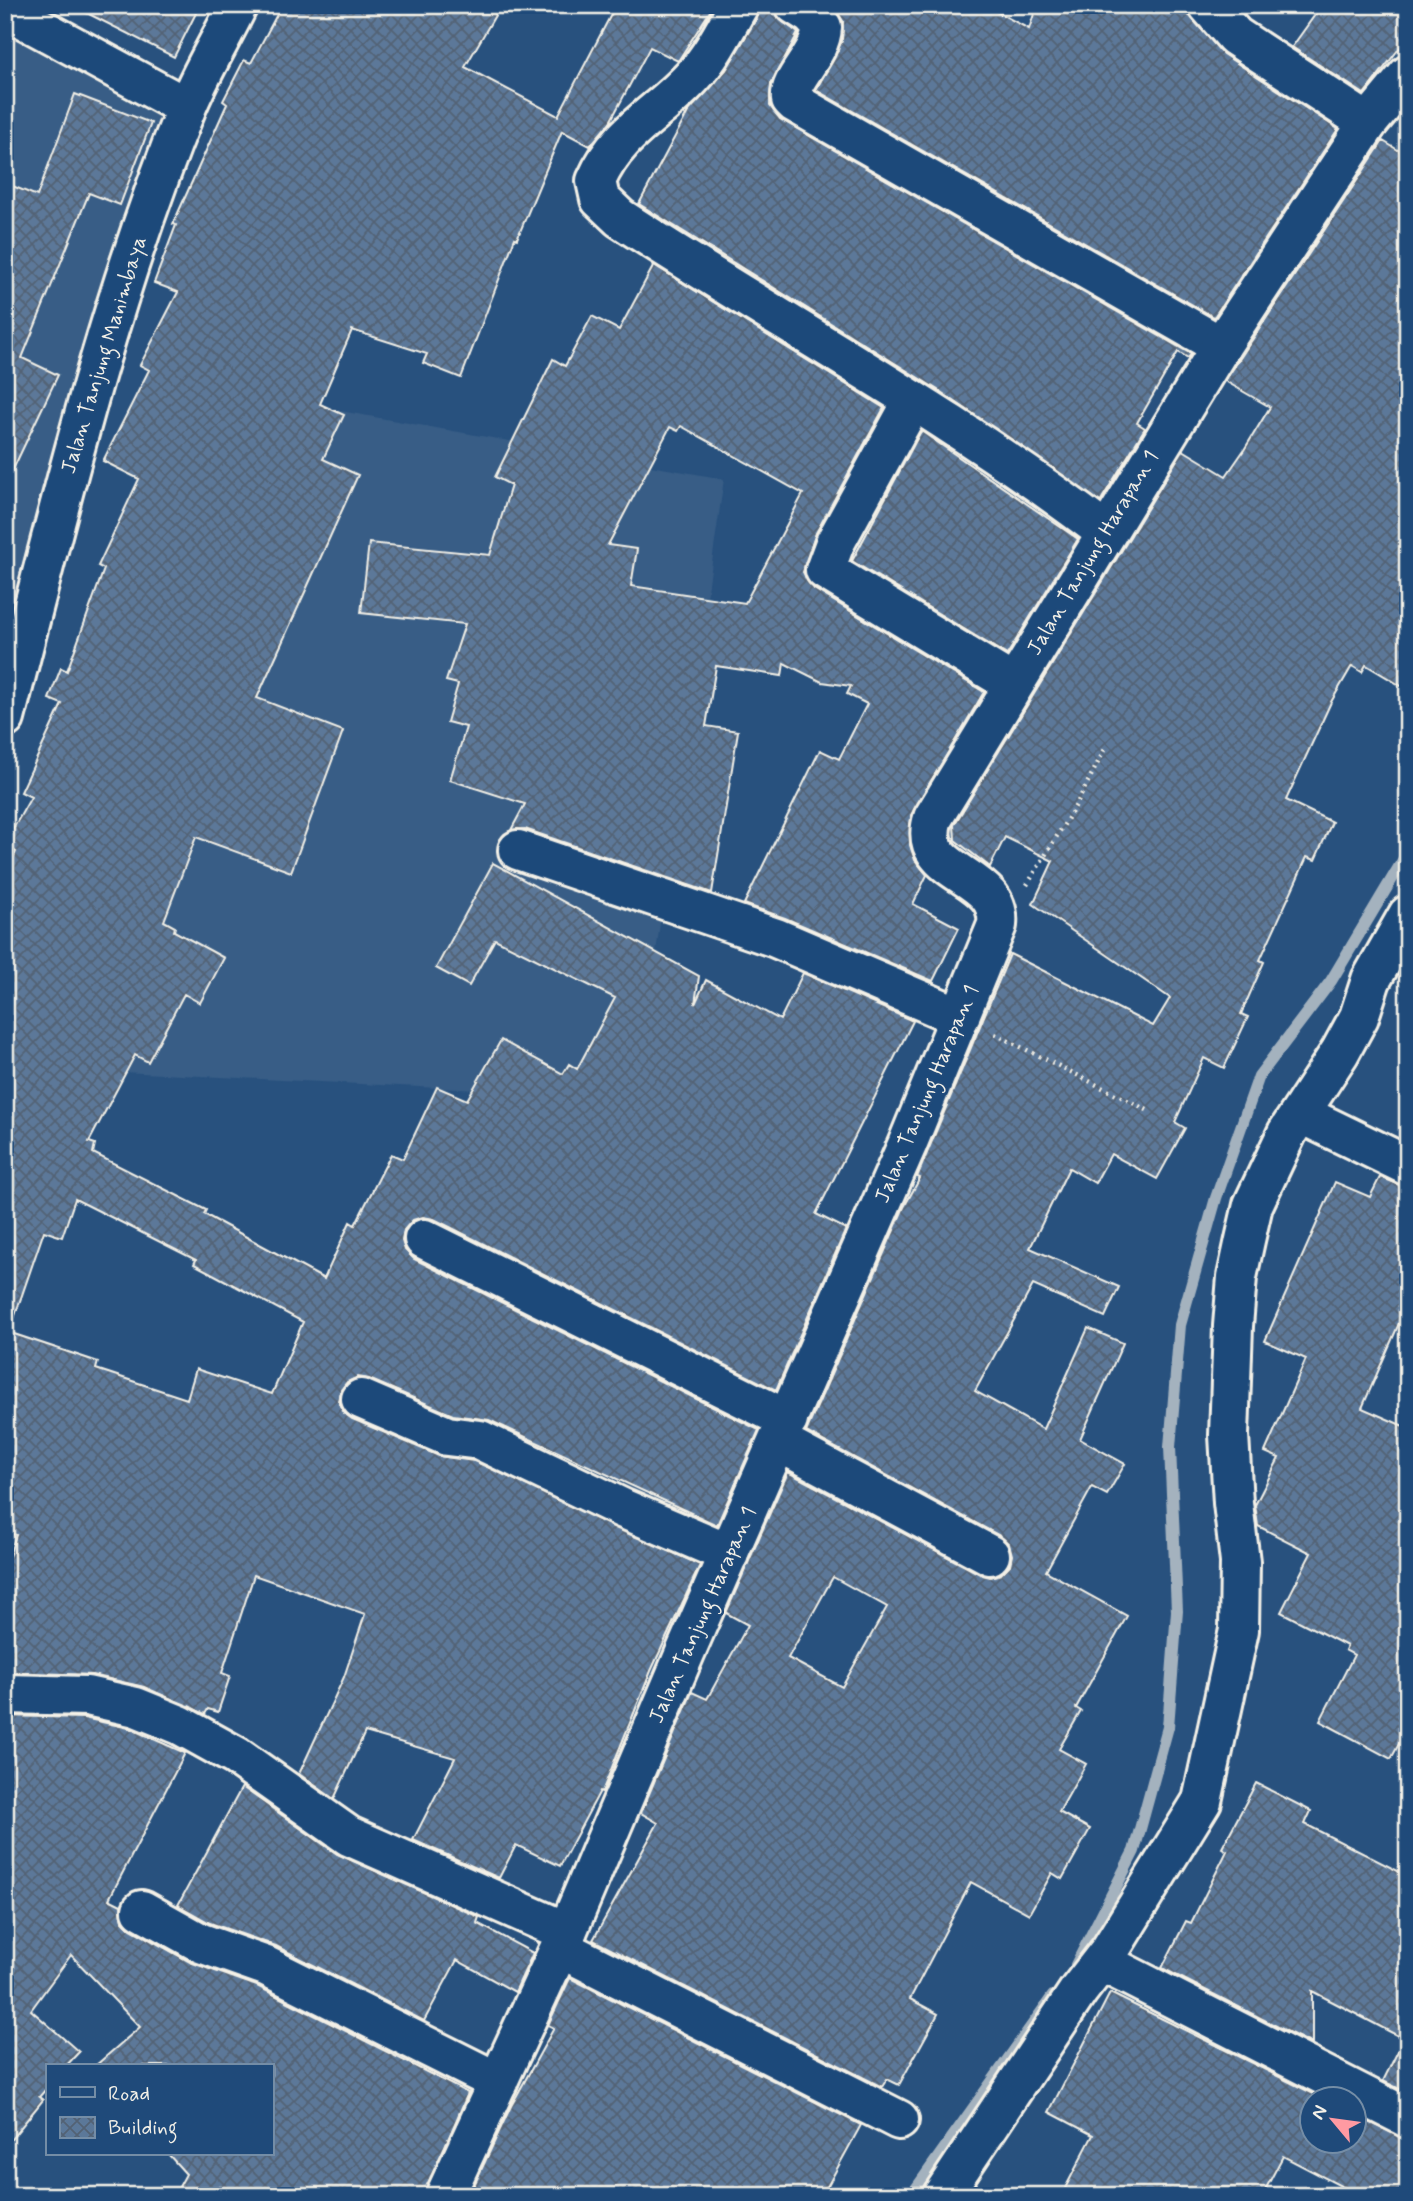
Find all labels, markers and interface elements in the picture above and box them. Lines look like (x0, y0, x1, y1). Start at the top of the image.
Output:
street label: Jalan Tanjung Manimbaya (55, 233, 155, 478)
street label: Jalan Tanjung Harapan 1 (1021, 445, 1167, 662)
street label: Jalan Tanjung Harapan 1 (868, 981, 988, 1208)
street label: Jalan Tanjung Harapan 1 (643, 1502, 765, 1729)
legend (46, 2064, 273, 2156)
text: Road (108, 2080, 150, 2108)
north arrow (1298, 2086, 1368, 2156)
text: N (1305, 2101, 1333, 2124)
text: Building (108, 2114, 178, 2144)

